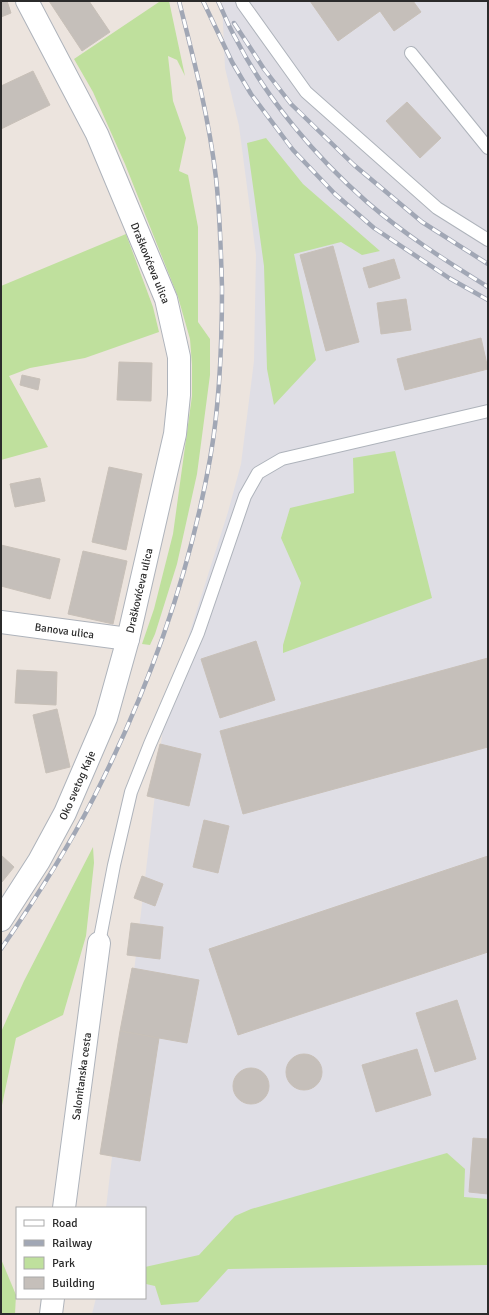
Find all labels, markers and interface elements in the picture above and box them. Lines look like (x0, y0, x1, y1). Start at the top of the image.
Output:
street label: Draškovićeva ulica (128, 220, 172, 306)
street label: Draškovićeva ulica (123, 546, 155, 634)
street label: Banova ulica (34, 620, 95, 641)
street label: Oko svetog Kaje (56, 749, 98, 822)
street label: Salonitanska cesta (69, 1031, 94, 1121)
legend (16, 1207, 146, 1299)
text: Road (52, 1216, 78, 1231)
text: Railway (52, 1236, 92, 1251)
text: Park (52, 1256, 75, 1271)
text: Building (52, 1276, 95, 1291)

